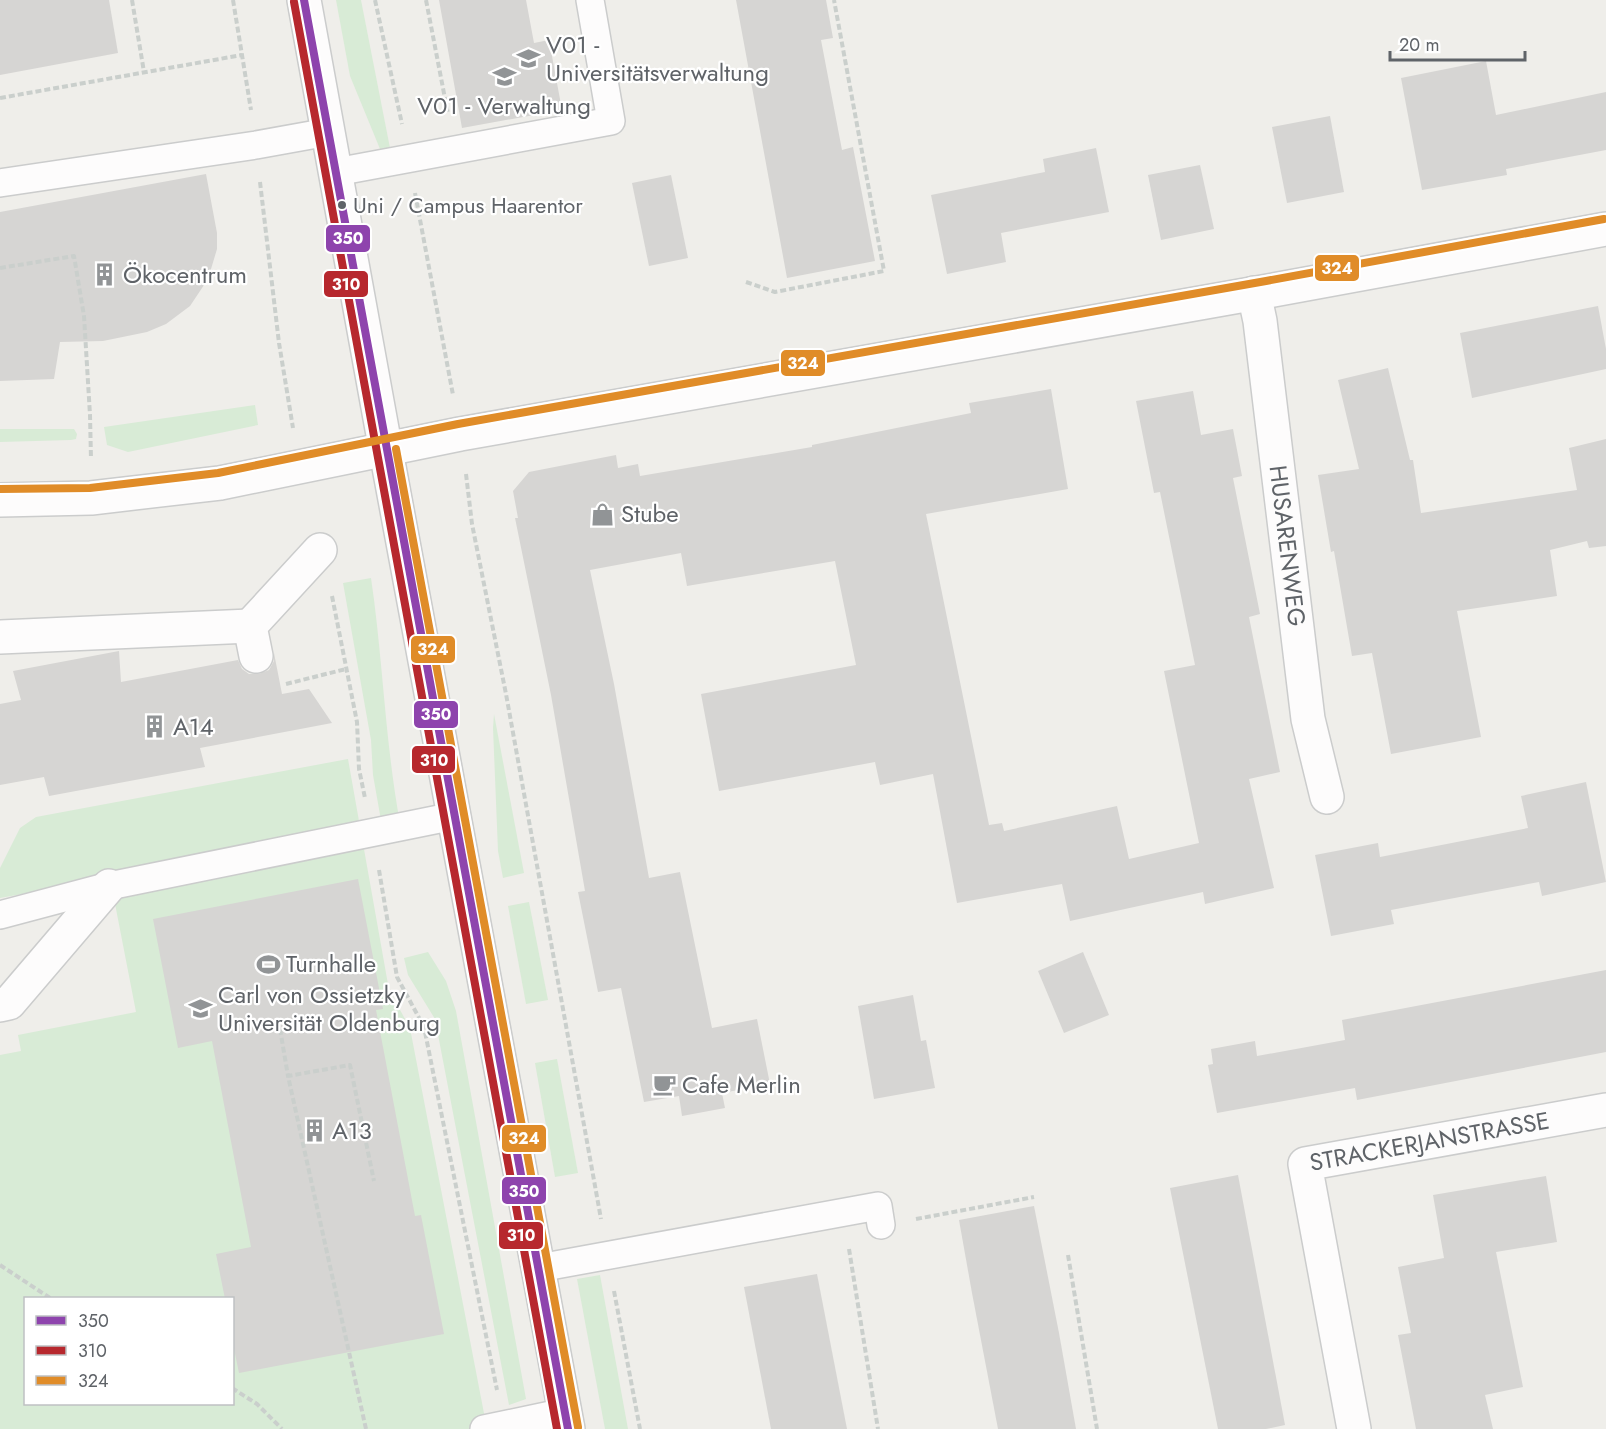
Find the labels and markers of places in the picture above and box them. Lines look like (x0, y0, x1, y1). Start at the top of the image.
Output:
place label: V01 - Universitätsverwaltung (546, 27, 769, 90)
school or university icon: V01 - Universitätsverwaltung (515, 46, 541, 72)
school or university icon: V01 - Verwaltung (491, 63, 517, 89)
place label: V01 - Verwaltung (417, 88, 591, 123)
place label: Uni / Campus Haarentor (353, 189, 583, 221)
marker: Uni / Campus Haarentor (336, 199, 348, 211)
place label: Ökocentrum (123, 257, 247, 292)
building icon: Ökocentrum (92, 262, 118, 288)
place label: Stube (621, 496, 679, 531)
shop icon: Stube (590, 501, 616, 527)
place label: A14 (173, 709, 214, 744)
building icon: A14 (142, 714, 168, 740)
place label: Turnhalle (286, 946, 376, 981)
sports icon: Turnhalle (255, 951, 281, 977)
place label: Carl von Ossietzky Universität Oldenburg (218, 977, 440, 1040)
school or university icon: Carl von Ossietzky Universität Oldenburg (187, 996, 213, 1022)
place label: Cafe Merlin (682, 1067, 801, 1102)
cafe icon: Cafe Merlin (651, 1072, 677, 1098)
place label: A13 (332, 1113, 372, 1148)
building icon: A13 (301, 1118, 327, 1144)

